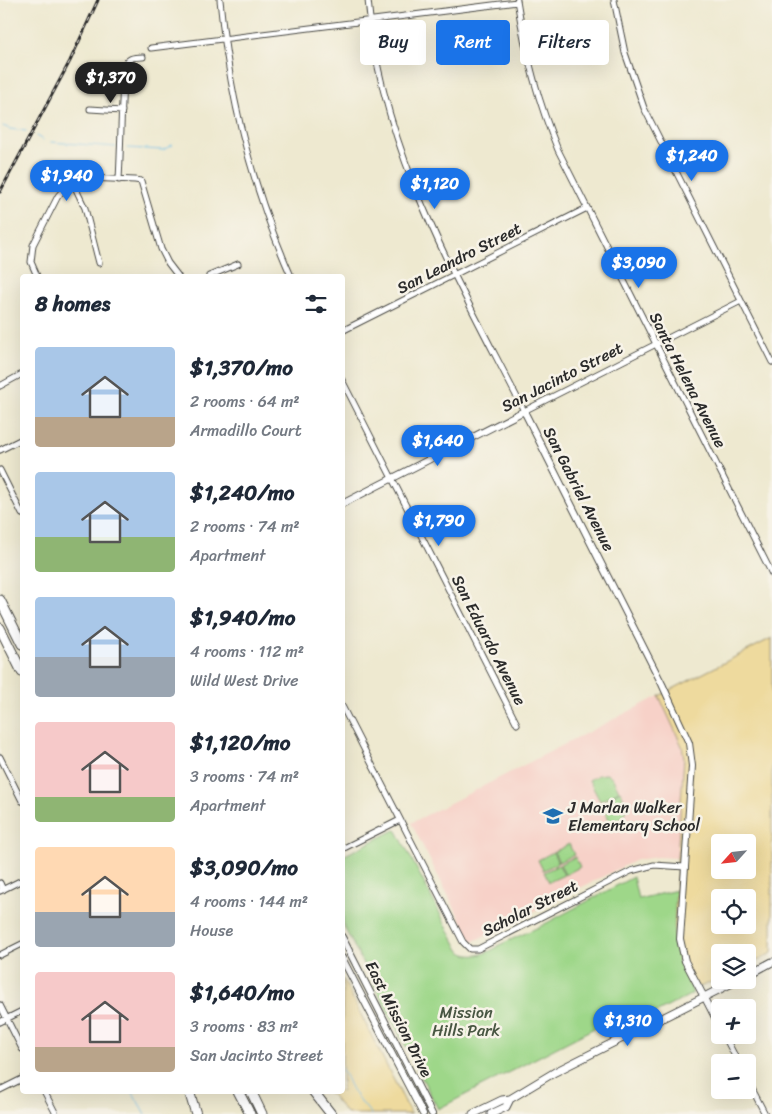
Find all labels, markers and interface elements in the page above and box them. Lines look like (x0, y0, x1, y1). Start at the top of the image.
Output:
chip: Buy (360, 20, 426, 65)
chip: Rent (436, 20, 510, 65)
chip: Filters (520, 20, 609, 65)
pin: $1,370 (70, 62, 152, 104)
text: $1,370 (86, 63, 136, 92)
pin: $1,240 (651, 140, 733, 182)
text: $1,240 (666, 141, 718, 170)
pin: $1,940 (26, 160, 108, 202)
text: $1,940 (41, 161, 93, 190)
pin: $1,120 (394, 168, 476, 210)
text: $1,120 (411, 169, 459, 198)
street label: San Leandro Street (391, 214, 527, 302)
pin: $3,090 (598, 246, 680, 289)
text: $3,090 (612, 248, 666, 277)
text: 8 homes (35, 285, 110, 323)
icon: filters (302, 290, 330, 318)
street label: Santa Helena Avenue (641, 307, 735, 453)
street label: San Jacinto Street (496, 334, 628, 420)
text: $1,370/mo (190, 349, 293, 387)
icon: home (75, 367, 135, 427)
text: 2 rooms · 64 m² (190, 387, 300, 416)
text: Armadillo Court (190, 416, 302, 445)
street label: San Gabriel Avenue (535, 421, 623, 557)
pin: $1,640 (397, 424, 479, 467)
text: $1,640 (412, 426, 464, 455)
text: $1,240/mo (190, 474, 295, 512)
icon: home (75, 492, 135, 552)
pin: $1,790 (398, 504, 480, 547)
text: $1,790 (413, 506, 465, 535)
text: 2 rooms · 74 m² (190, 512, 300, 541)
text: Apartment (190, 541, 266, 570)
street label: San Eduardo Avenue (443, 569, 535, 711)
text: $1,940/mo (190, 599, 295, 637)
icon: home (75, 617, 135, 677)
text: 4 rooms · 112 m² (190, 637, 304, 666)
text: Wild West Drive (190, 666, 299, 695)
text: $1,120/mo (190, 724, 290, 762)
icon: home (75, 742, 135, 802)
text: 3 rooms · 74 m² (190, 762, 299, 791)
text: Apartment (190, 791, 266, 820)
place label: J Marlan Walker Elementary School (567, 793, 700, 840)
school or university icon: J Marlan Walker Elementary School (542, 805, 564, 827)
north arrow (711, 834, 756, 879)
map controls (711, 834, 756, 1099)
text: $3,090/mo (190, 849, 298, 887)
icon: home (75, 867, 135, 927)
street label: Scholar Street (477, 871, 583, 945)
text: 4 rooms · 144 m² (190, 887, 308, 916)
button: locate (711, 889, 756, 934)
text: House (190, 916, 233, 945)
button: layers (711, 944, 756, 989)
street label: East Mission Drive (357, 955, 441, 1083)
text: $1,640/mo (190, 974, 294, 1012)
icon: home (75, 992, 135, 1052)
park label: Mission Hills Park (432, 998, 501, 1045)
button: + (711, 999, 756, 1044)
pin: $1,310 (587, 1004, 669, 1047)
text: $1,310 (604, 1006, 652, 1035)
text: 3 rooms · 83 m² (190, 1012, 298, 1041)
text: San Jacinto Street (190, 1041, 323, 1070)
button: − (711, 1054, 756, 1099)

